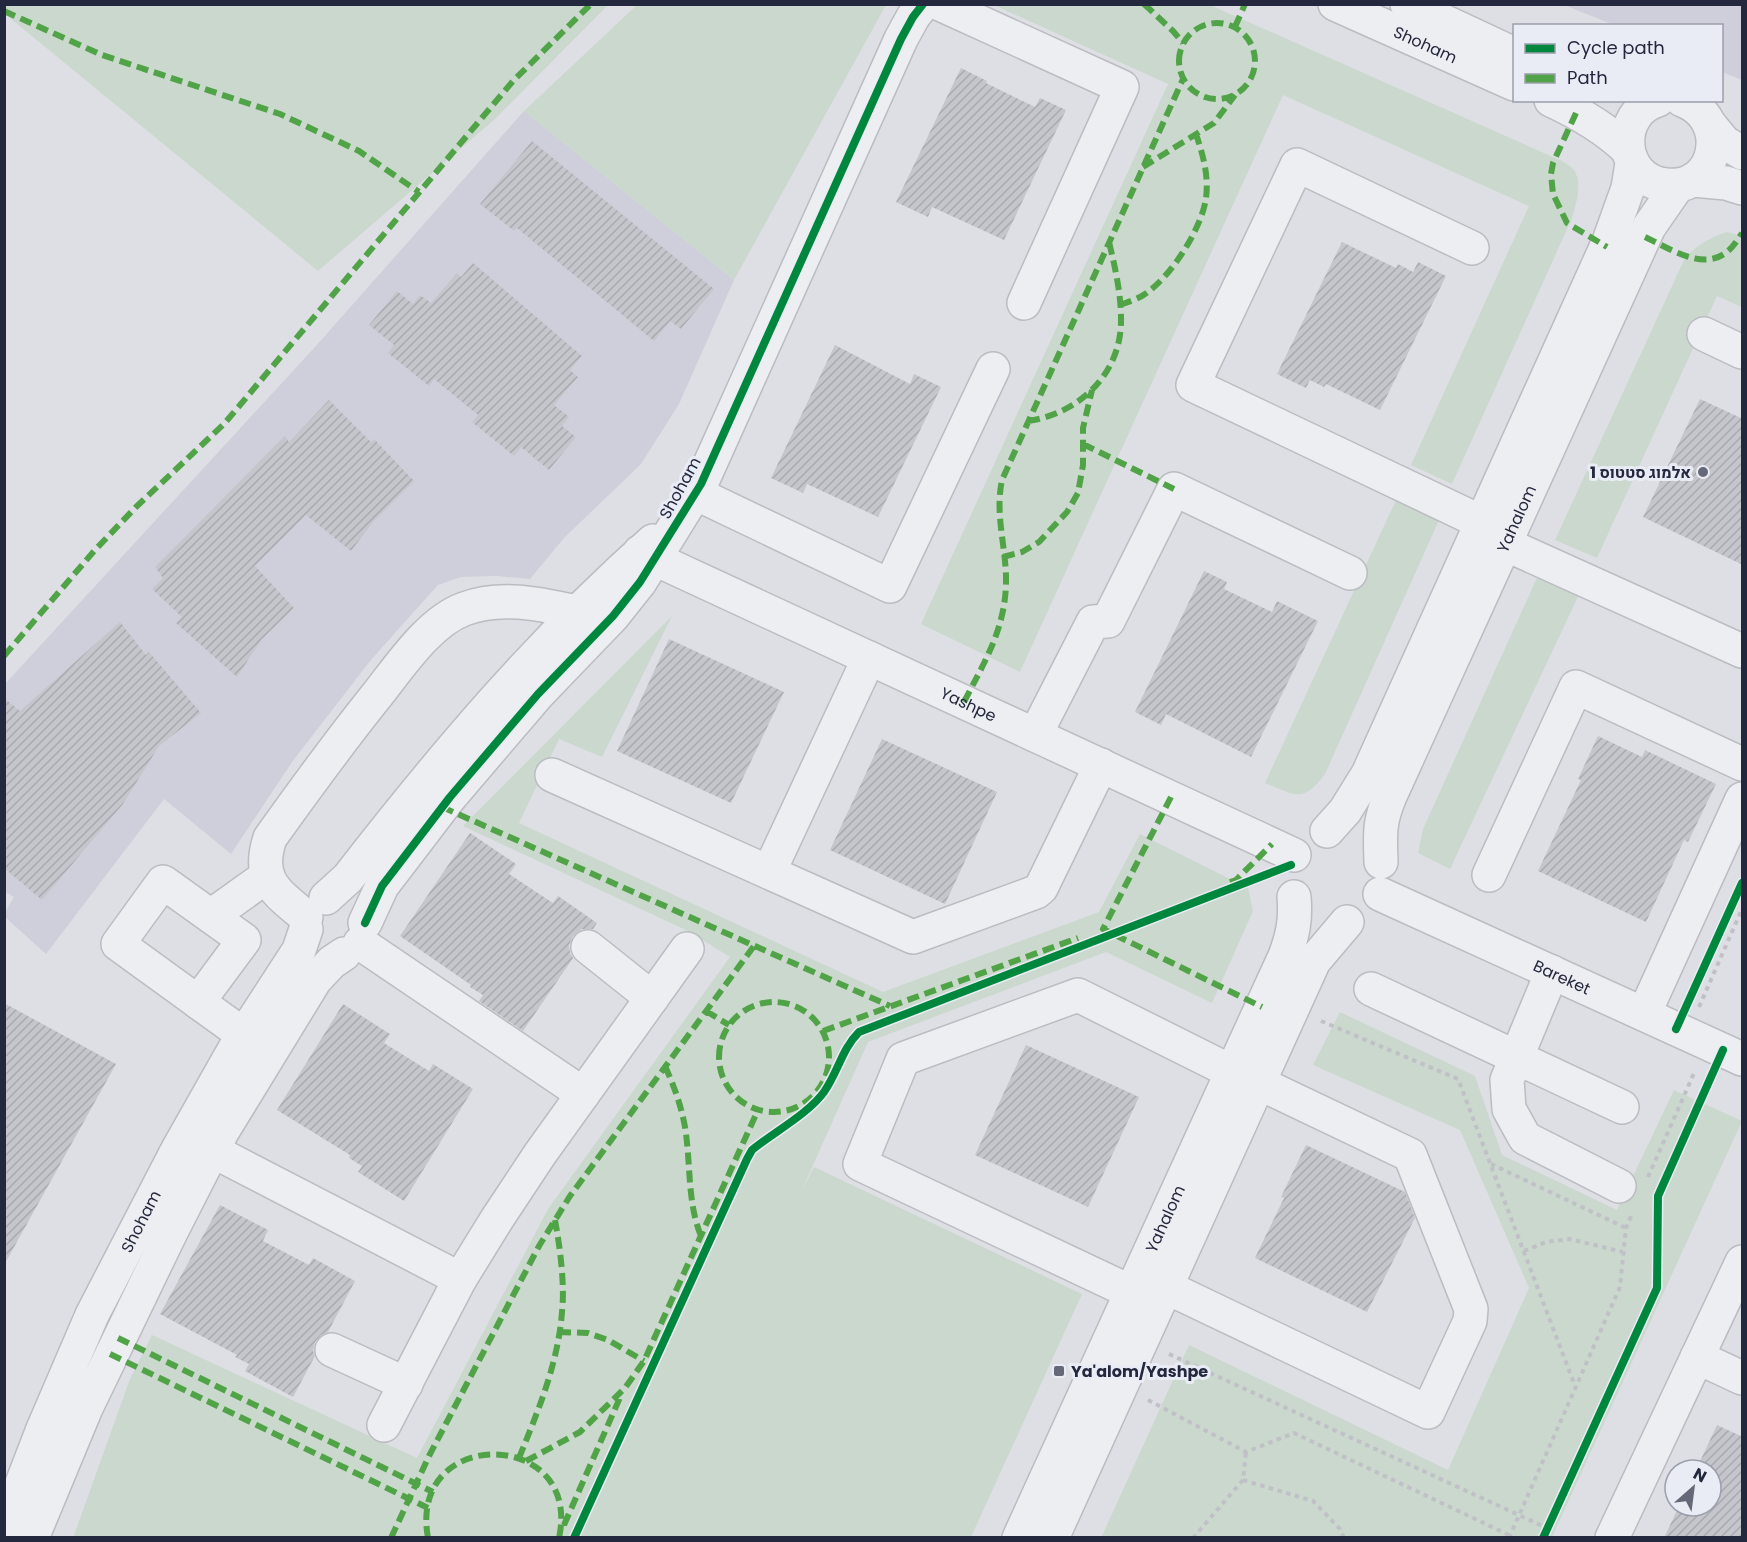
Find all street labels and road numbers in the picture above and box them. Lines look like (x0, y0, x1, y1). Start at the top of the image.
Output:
street label: Shoham (1390, 20, 1461, 69)
street label: Shoham (654, 453, 706, 523)
street label: Yahalom (1491, 481, 1542, 556)
street label: Yashpe (937, 681, 1000, 727)
street label: Bareket (1530, 954, 1594, 1000)
street label: Yahalom (1139, 1181, 1190, 1256)
street label: Shoham (115, 1186, 166, 1256)

